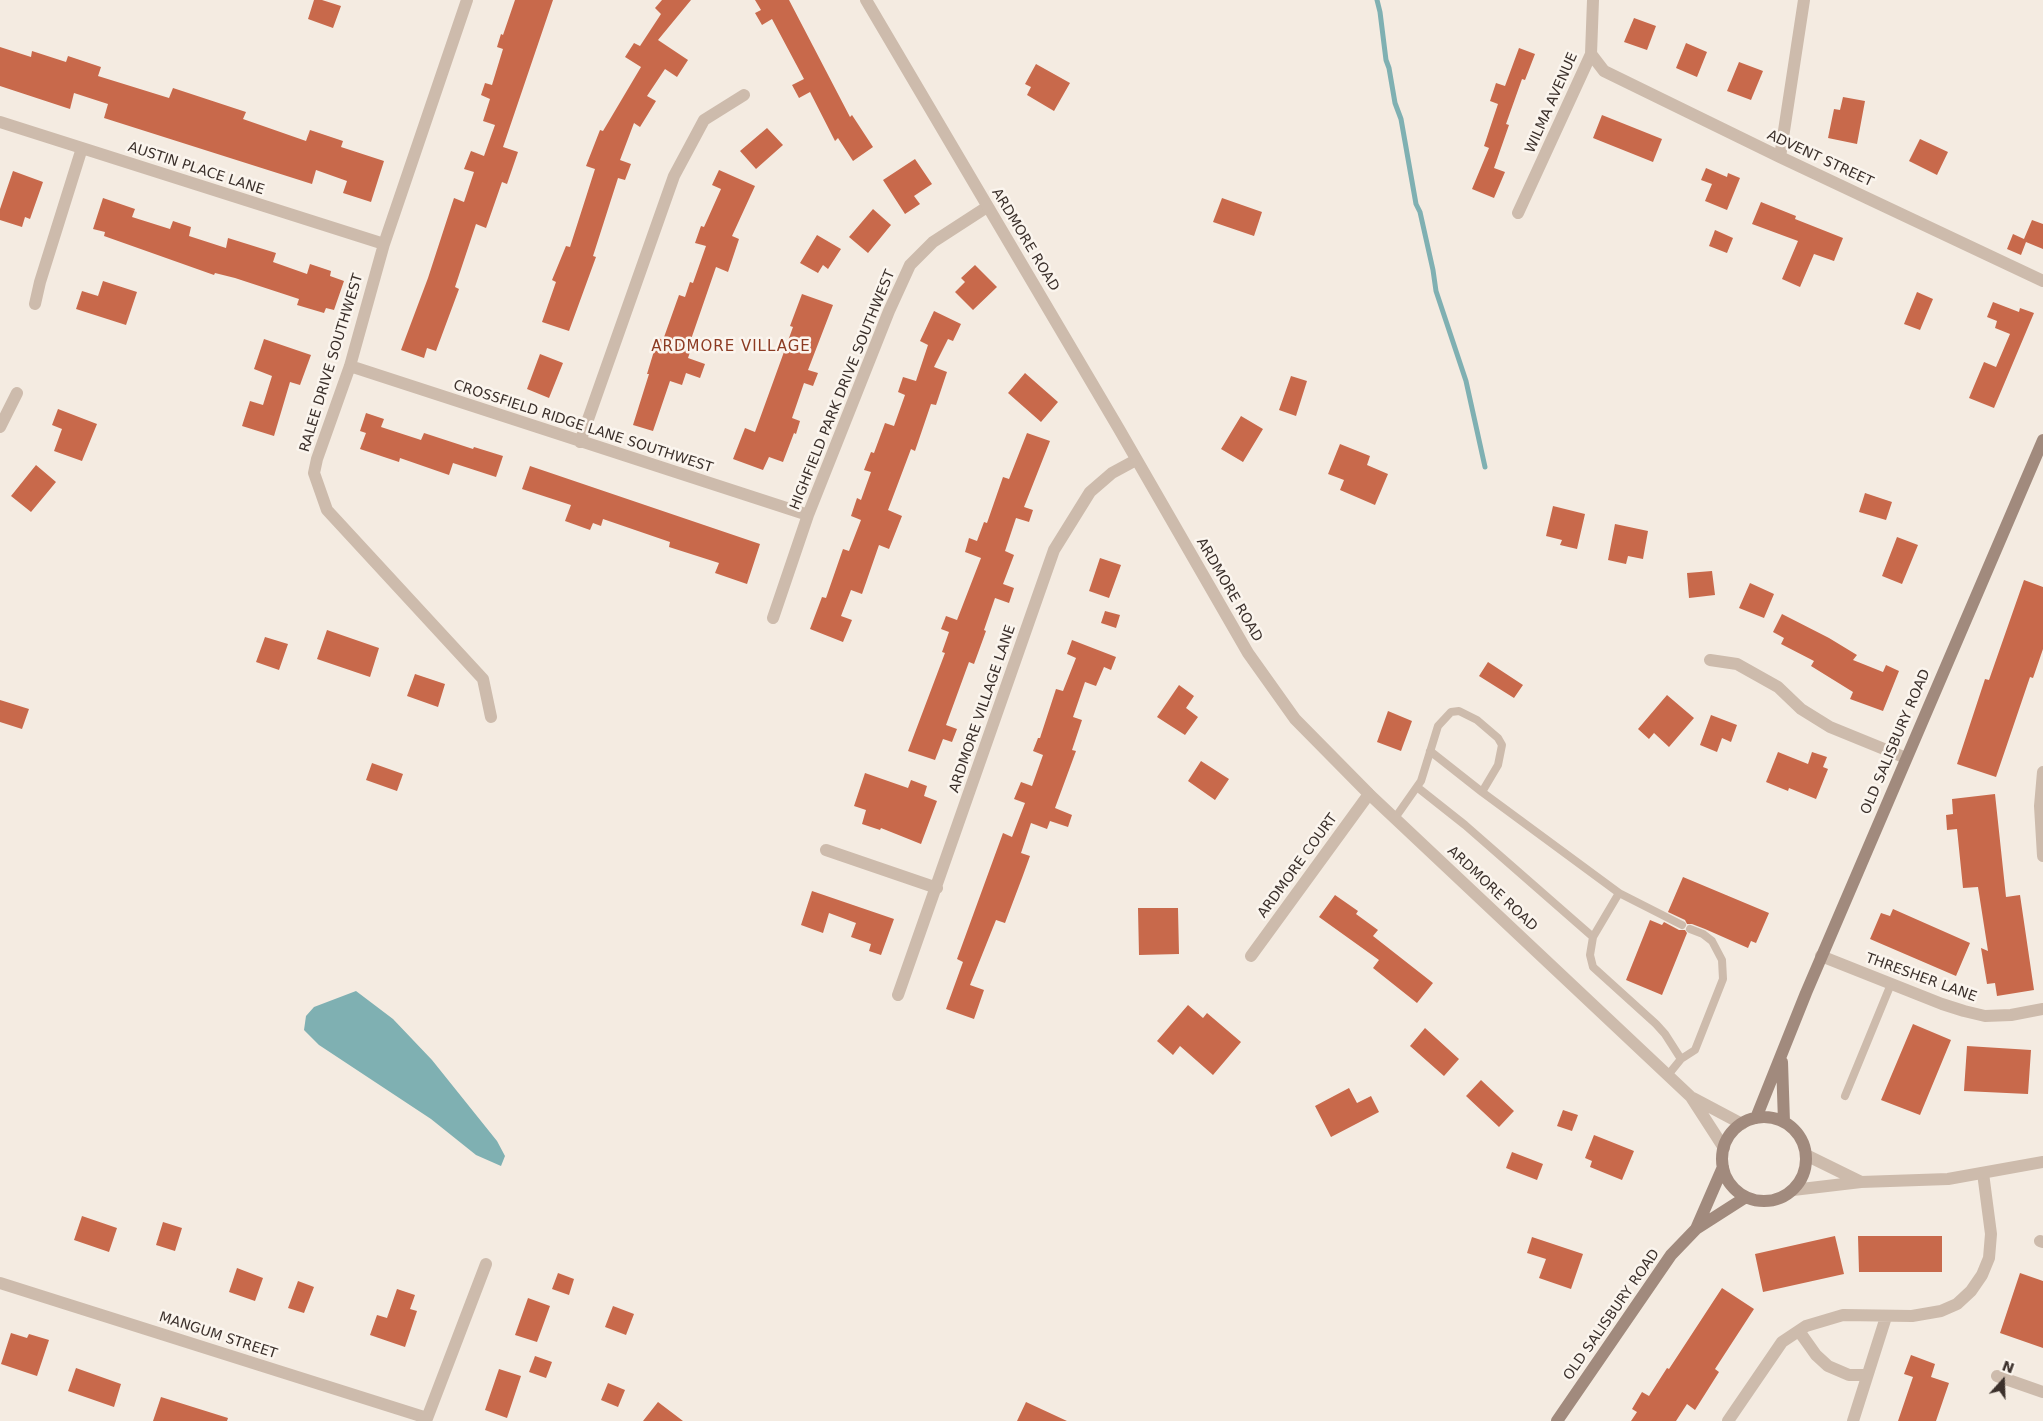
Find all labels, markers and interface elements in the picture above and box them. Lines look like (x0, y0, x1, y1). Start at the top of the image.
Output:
street label: WILMA AVENUE (1522, 50, 1582, 156)
street label: ADVENT STREET (1764, 127, 1876, 191)
street label: AUSTIN PLACE LANE (126, 139, 266, 199)
street label: ARDMORE ROAD (988, 186, 1062, 294)
street label: HIGHFIELD PARK DRIVE SOUTHWEST (787, 268, 899, 512)
street label: RALEE DRIVE SOUTHWEST (297, 272, 367, 454)
district label: ARDMORE VILLAGE (649, 338, 813, 356)
street label: CROSSFIELD RIDGE LANE SOUTHWEST (451, 377, 715, 477)
street label: ARDMORE ROAD (1192, 535, 1266, 645)
street label: ARDMORE VILLAGE LANE (946, 623, 1020, 795)
street label: OLD SALISBURY ROAD (1858, 667, 1934, 817)
street label: ARDMORE COURT (1255, 811, 1341, 921)
street label: ARDMORE ROAD (1443, 843, 1541, 935)
street label: THRESHER LANE (1863, 950, 1979, 1006)
street label: OLD SALISBURY ROAD (1560, 1246, 1664, 1384)
street label: MANGUM STREET (157, 1309, 279, 1363)
north arrow (1978, 1356, 2028, 1406)
text: N (2000, 1357, 2016, 1376)

